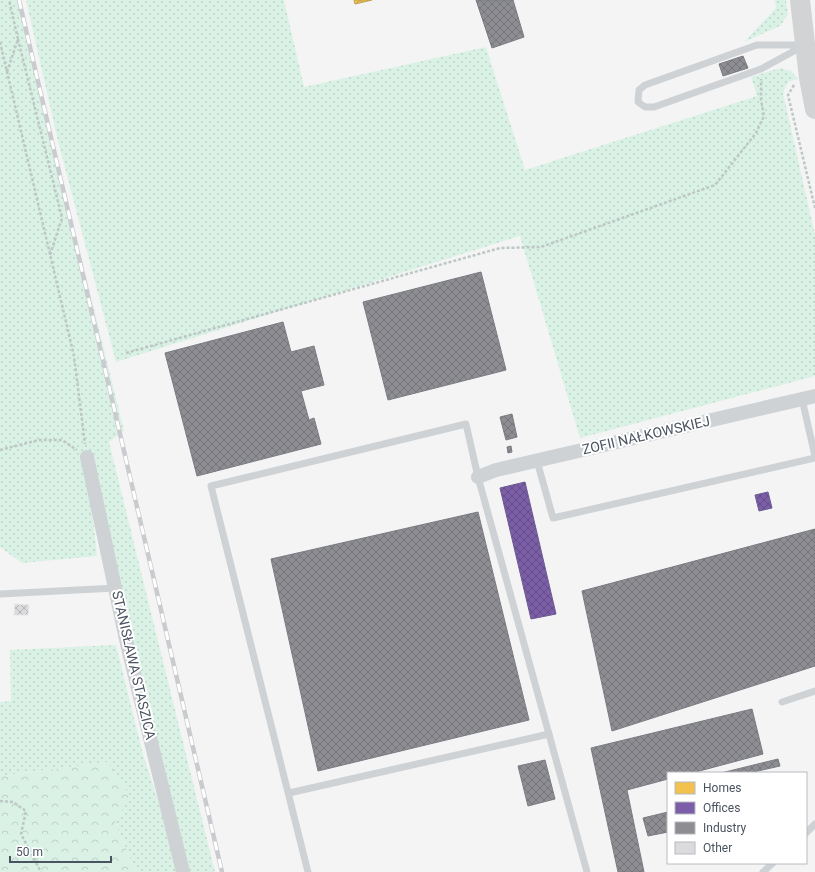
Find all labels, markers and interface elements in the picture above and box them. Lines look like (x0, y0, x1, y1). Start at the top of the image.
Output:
street label: ZOFII NAŁKOWSKIEJ (581, 413, 711, 457)
street label: STANISŁAWA STASZICA (109, 589, 159, 741)
legend (667, 772, 807, 864)
text: Homes (703, 781, 741, 795)
text: Offices (703, 801, 740, 815)
text: Industry (703, 821, 747, 835)
scale bar (10, 838, 111, 864)
text: Other (703, 841, 732, 855)
text: 50 m (16, 845, 43, 859)

